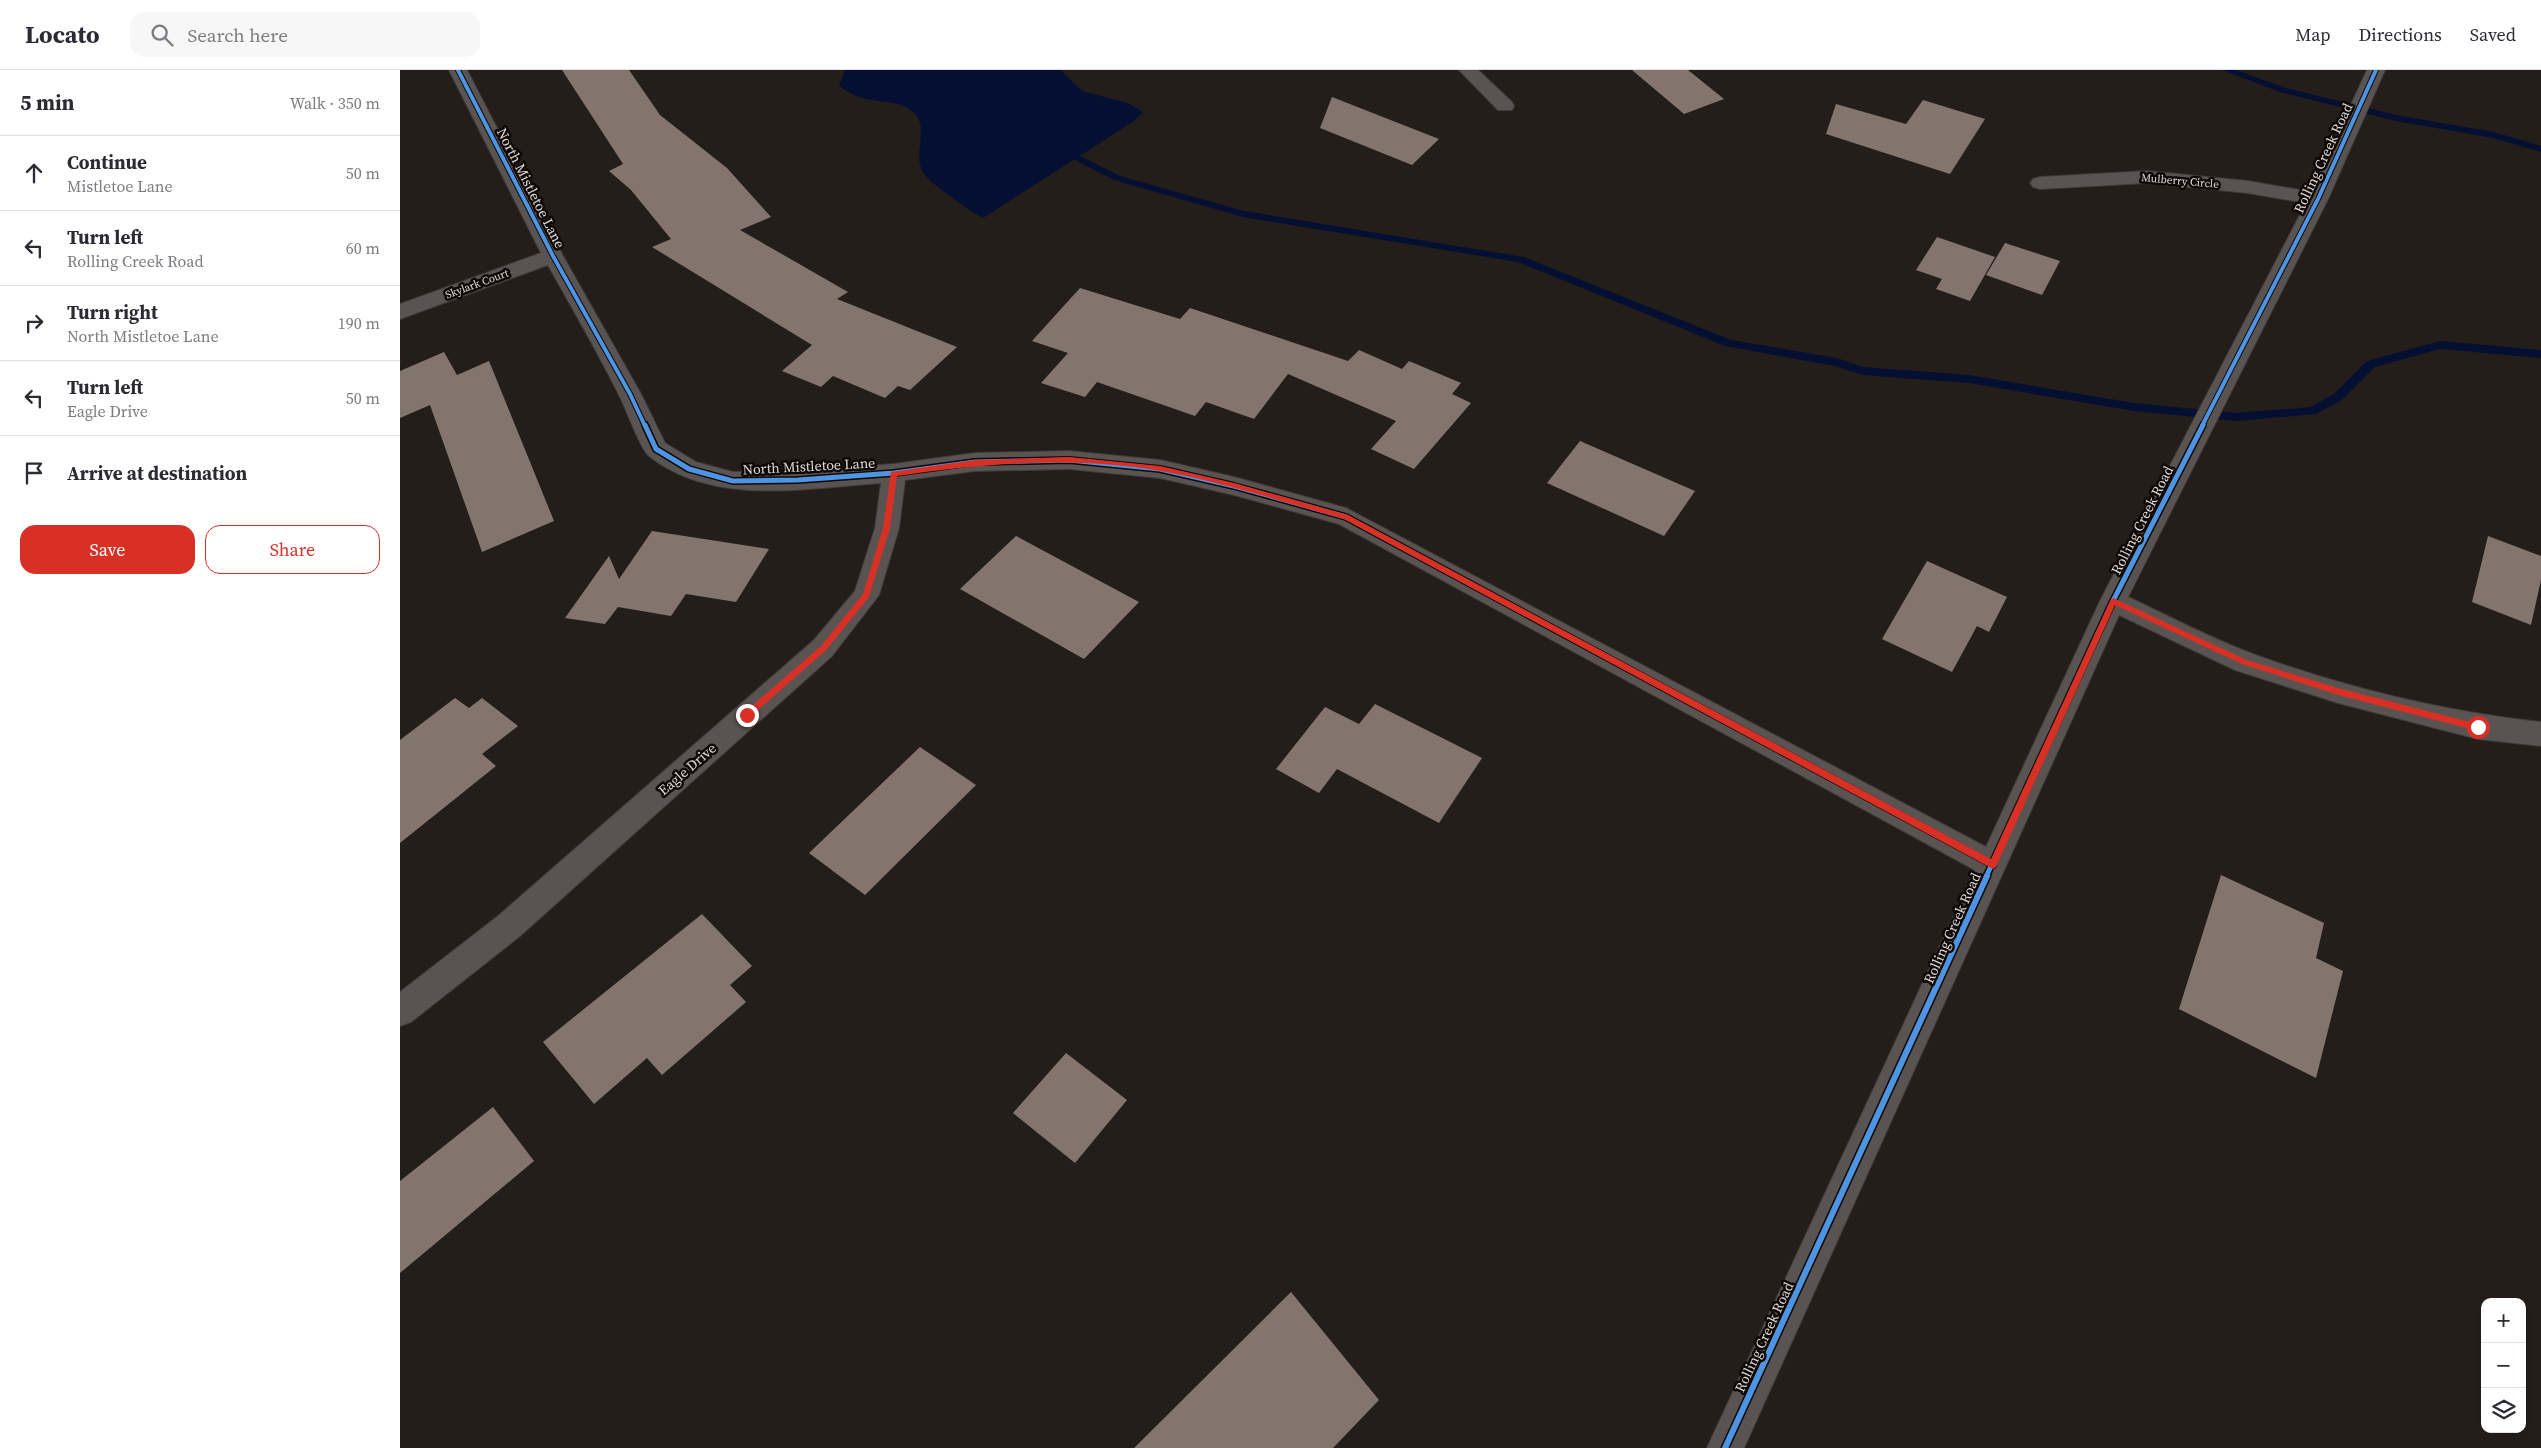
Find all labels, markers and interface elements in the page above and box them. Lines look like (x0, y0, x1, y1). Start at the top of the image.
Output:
search box (130, 12, 480, 57)
text: Locato (25, 18, 100, 51)
icon: search (148, 21, 176, 49)
text: Search here (188, 22, 288, 48)
text: Map (2295, 22, 2331, 47)
text: Directions (2359, 22, 2442, 47)
text: Saved (2470, 22, 2516, 47)
text: 5 min (20, 88, 75, 117)
text: Walk · 350 m (290, 92, 380, 114)
street label: Rolling Creek Road (2289, 100, 2357, 216)
street label: North Mistletoe Lane (492, 124, 570, 252)
text: Continue (67, 149, 147, 175)
icon: ahead (20, 159, 48, 187)
text: 50 m (346, 162, 380, 184)
street label: Mulberry Circle (2141, 170, 2220, 192)
text: Mistletoe Lane (67, 175, 173, 197)
text: Turn left (67, 224, 143, 250)
icon: left (20, 234, 48, 262)
text: 60 m (346, 237, 380, 259)
text: Rolling Creek Road (67, 250, 204, 272)
street label: Skylark Court (443, 265, 511, 302)
text: Turn right (67, 299, 158, 325)
icon: right (20, 309, 48, 337)
text: 190 m (338, 312, 380, 334)
text: North Mistletoe Lane (67, 325, 219, 347)
text: Turn left (67, 374, 143, 400)
icon: left (20, 384, 48, 412)
text: 50 m (346, 387, 380, 409)
text: Eagle Drive (67, 400, 148, 422)
street label: North Mistletoe Lane (742, 453, 876, 479)
icon: arrive (20, 459, 48, 487)
text: Arrive at destination (67, 460, 247, 486)
street label: Rolling Creek Road (2106, 462, 2178, 578)
button: Save (20, 525, 195, 574)
button: Share (205, 525, 380, 574)
route end (736, 704, 759, 727)
route start (2467, 716, 2490, 739)
street label: Eagle Drive (654, 738, 720, 800)
street label: Rolling Creek Road (1919, 869, 1985, 987)
street label: Rolling Creek Road (1730, 1279, 1798, 1395)
map controls (2481, 1298, 2526, 1433)
button: + (2481, 1298, 2526, 1343)
button: − (2481, 1343, 2526, 1388)
button: layers (2481, 1388, 2526, 1433)

